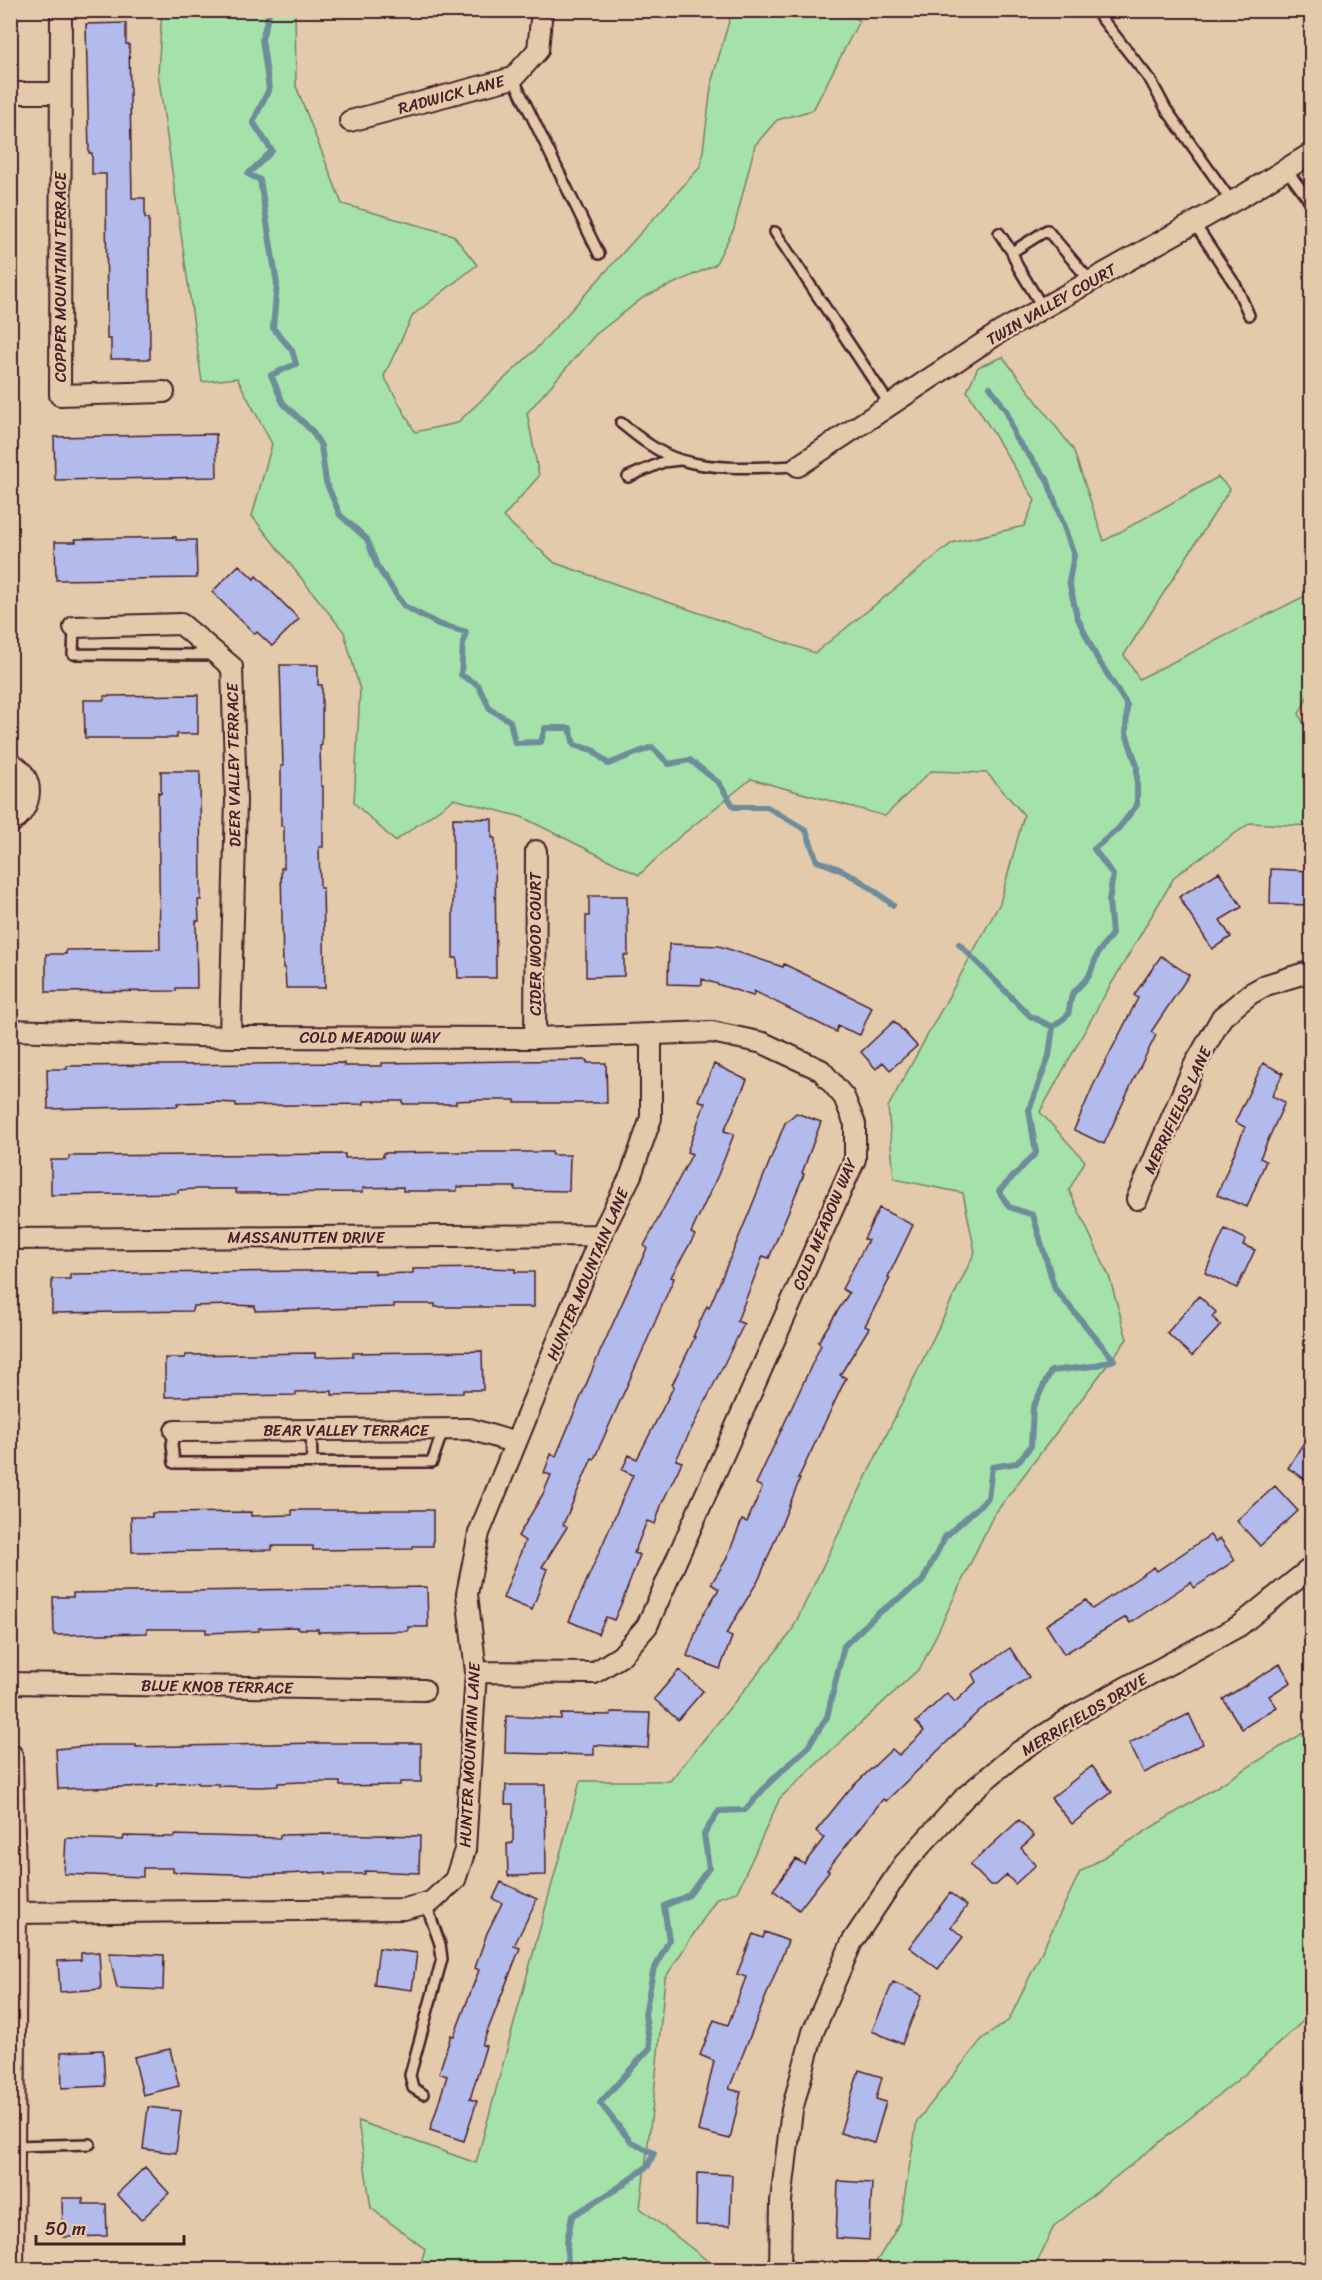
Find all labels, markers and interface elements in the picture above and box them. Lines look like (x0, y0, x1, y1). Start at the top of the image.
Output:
street label: RADWICK LANE (395, 66, 509, 123)
street label: COPPER MOUNTAIN TERRACE (46, 171, 75, 382)
street label: TWIN VALLEY COURT (981, 255, 1123, 354)
street label: DEER VALLEY TERRACE (218, 682, 249, 847)
street label: CIDER WOOD COURT (521, 871, 550, 1016)
street label: COLD MEADOW WAY (299, 1023, 442, 1052)
street label: MERRIFIELDS LANE (1135, 1041, 1220, 1179)
street label: COLD MEADOW WAY (784, 1153, 866, 1295)
street label: HUNTER MOUNTAIN LANE (538, 1182, 637, 1365)
street label: MASSANUTTEN DRIVE (228, 1223, 385, 1252)
street label: BEAR VALLEY TERRACE (263, 1416, 430, 1445)
street label: HUNTER MOUNTAIN LANE (450, 1661, 489, 1848)
street label: MERRIFIELDS DRIVE (1015, 1664, 1154, 1764)
street label: BLUE KNOB TERRACE (141, 1671, 294, 1702)
scale bar (36, 2208, 184, 2246)
text: 50 m (45, 2213, 86, 2245)

